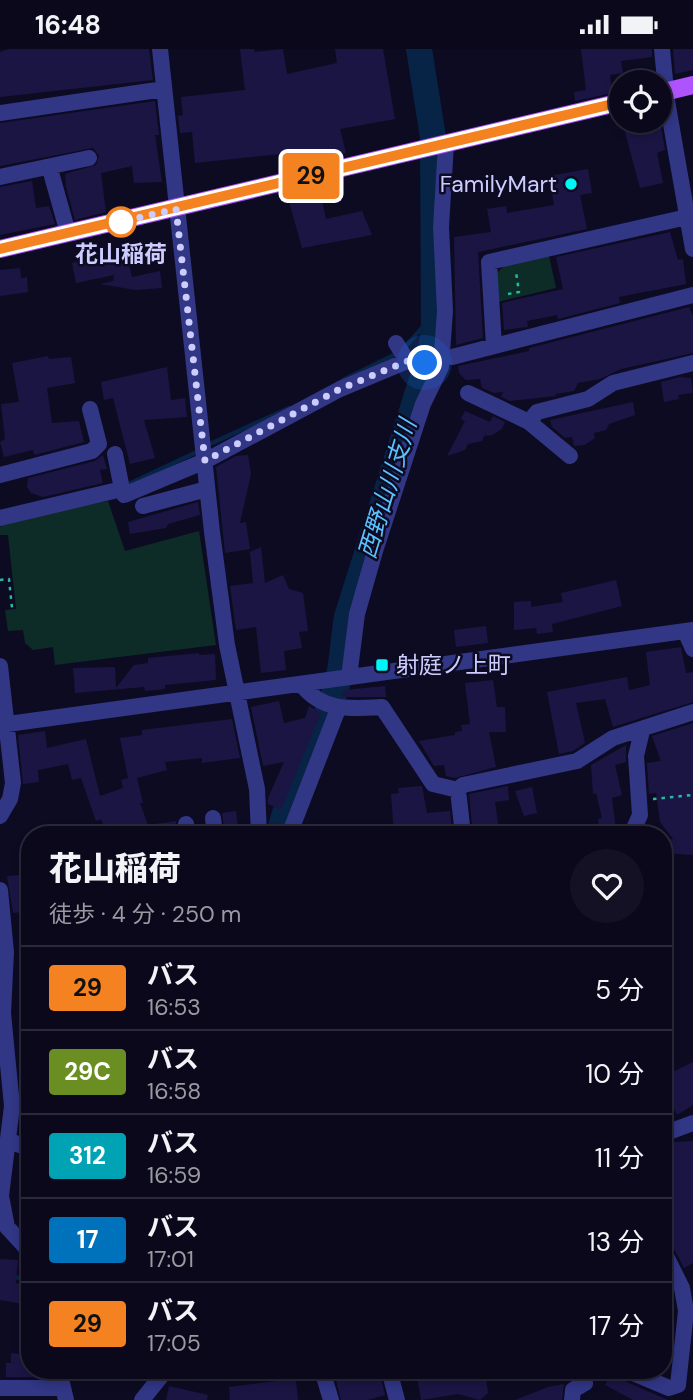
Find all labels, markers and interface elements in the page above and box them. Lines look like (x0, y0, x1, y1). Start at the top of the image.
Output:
text: 16:48 (35, 8, 101, 42)
map controls (609, 70, 672, 133)
button: locate (609, 70, 672, 133)
line badge: 29 (280, 153, 342, 199)
text: 29 (297, 160, 326, 191)
place label: FamilyMart (440, 169, 557, 199)
marker: FamilyMart (563, 176, 579, 192)
marker: 花山稲荷 (106, 207, 136, 237)
place label: 花山稲荷 (75, 239, 167, 269)
your location (407, 345, 442, 380)
water label: 西野山川支川 (351, 413, 424, 562)
place label: 射庭ノ上町 (396, 650, 511, 680)
marker: 射庭ノ上町 (374, 657, 390, 673)
text: 花山稲荷 (49, 847, 181, 890)
button: heart (570, 849, 644, 923)
text: 徒歩 · 4 分 · 250 m (49, 899, 241, 929)
text: バス (147, 958, 199, 992)
text: 29 (73, 972, 102, 1003)
text: 5 分 (595, 973, 644, 1007)
text: 16:53 (147, 992, 201, 1022)
text: バス (147, 1042, 199, 1076)
text: 29C (64, 1056, 111, 1087)
text: 10 分 (585, 1057, 644, 1091)
text: 16:58 (147, 1076, 201, 1106)
text: バス (147, 1126, 199, 1160)
text: 312 (69, 1140, 106, 1171)
text: 11 分 (595, 1141, 644, 1175)
text: 16:59 (147, 1160, 201, 1190)
text: バス (147, 1210, 199, 1244)
text: 17 (77, 1224, 98, 1255)
text: 13 分 (588, 1225, 644, 1259)
text: 17:01 (147, 1244, 194, 1274)
text: バス (147, 1294, 199, 1328)
text: 29 (73, 1308, 102, 1339)
text: 17 分 (589, 1309, 644, 1343)
text: 17:05 (147, 1328, 201, 1358)

